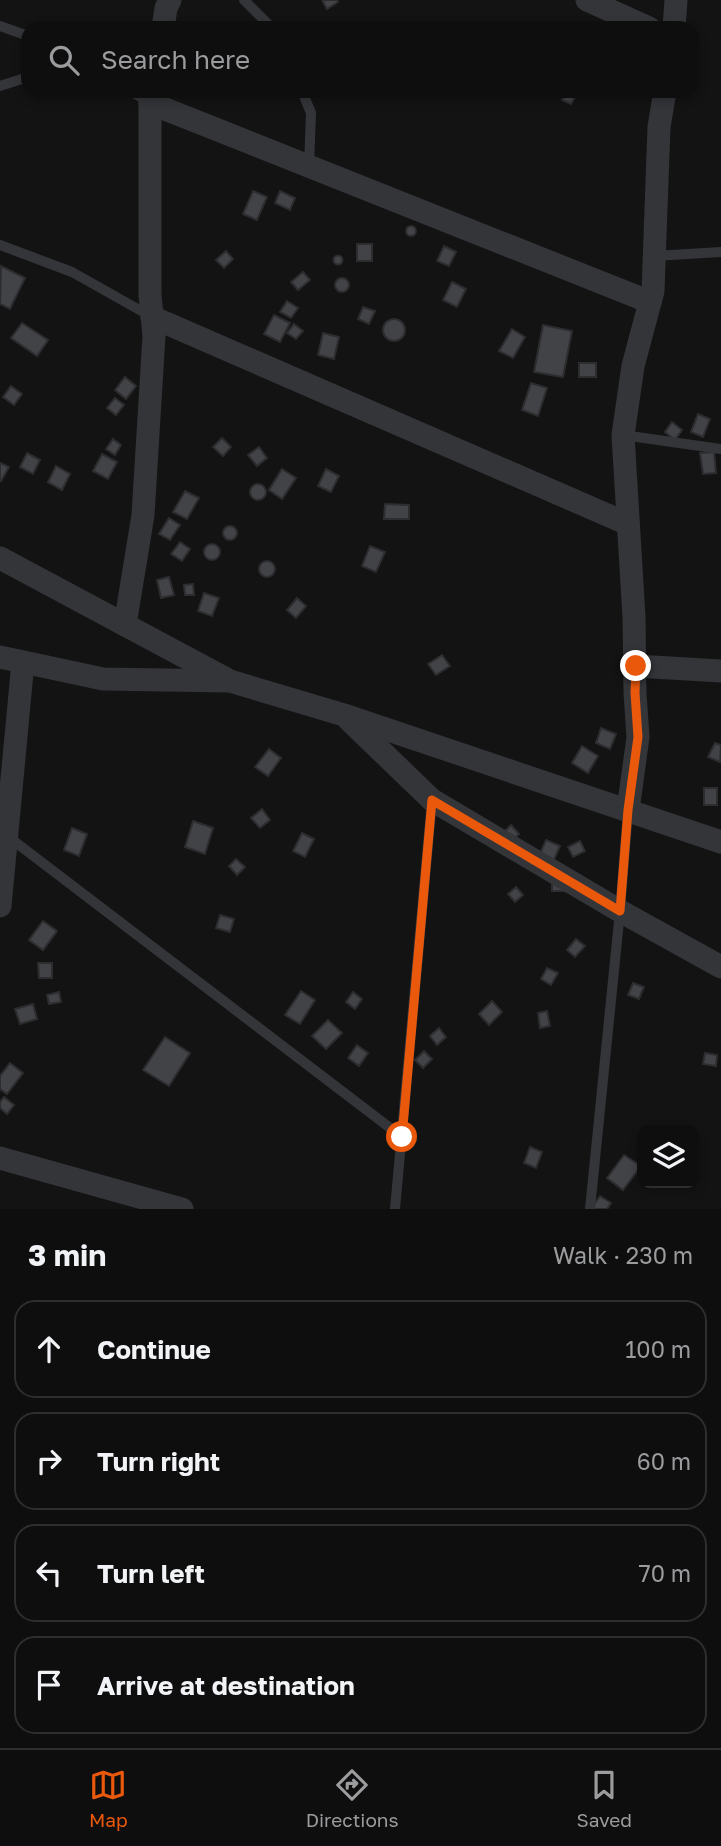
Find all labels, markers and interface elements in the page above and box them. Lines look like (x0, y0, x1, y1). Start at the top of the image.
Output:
search box (21, 21, 700, 98)
icon: search (45, 41, 83, 79)
text: Search here (101, 44, 250, 75)
route end (620, 650, 651, 681)
route start (386, 1121, 417, 1152)
map controls (637, 1125, 700, 1188)
button: layers (637, 1125, 700, 1188)
text: 3 min (28, 1237, 106, 1273)
text: Walk · 230 m (553, 1241, 693, 1269)
icon: ahead (30, 1330, 68, 1368)
text: Continue (97, 1334, 211, 1365)
text: 100 m (625, 1335, 691, 1363)
icon: right (30, 1442, 68, 1480)
text: Turn right (97, 1446, 220, 1477)
text: 60 m (637, 1447, 691, 1475)
icon: left (30, 1554, 68, 1592)
text: Turn left (97, 1558, 205, 1589)
text: 70 m (638, 1559, 691, 1587)
icon: arrive (30, 1666, 68, 1704)
text: Arrive at destination (97, 1670, 355, 1701)
tab: Map (89, 1766, 128, 1831)
tab: Directions (306, 1766, 399, 1831)
tab: Saved (577, 1766, 632, 1831)

